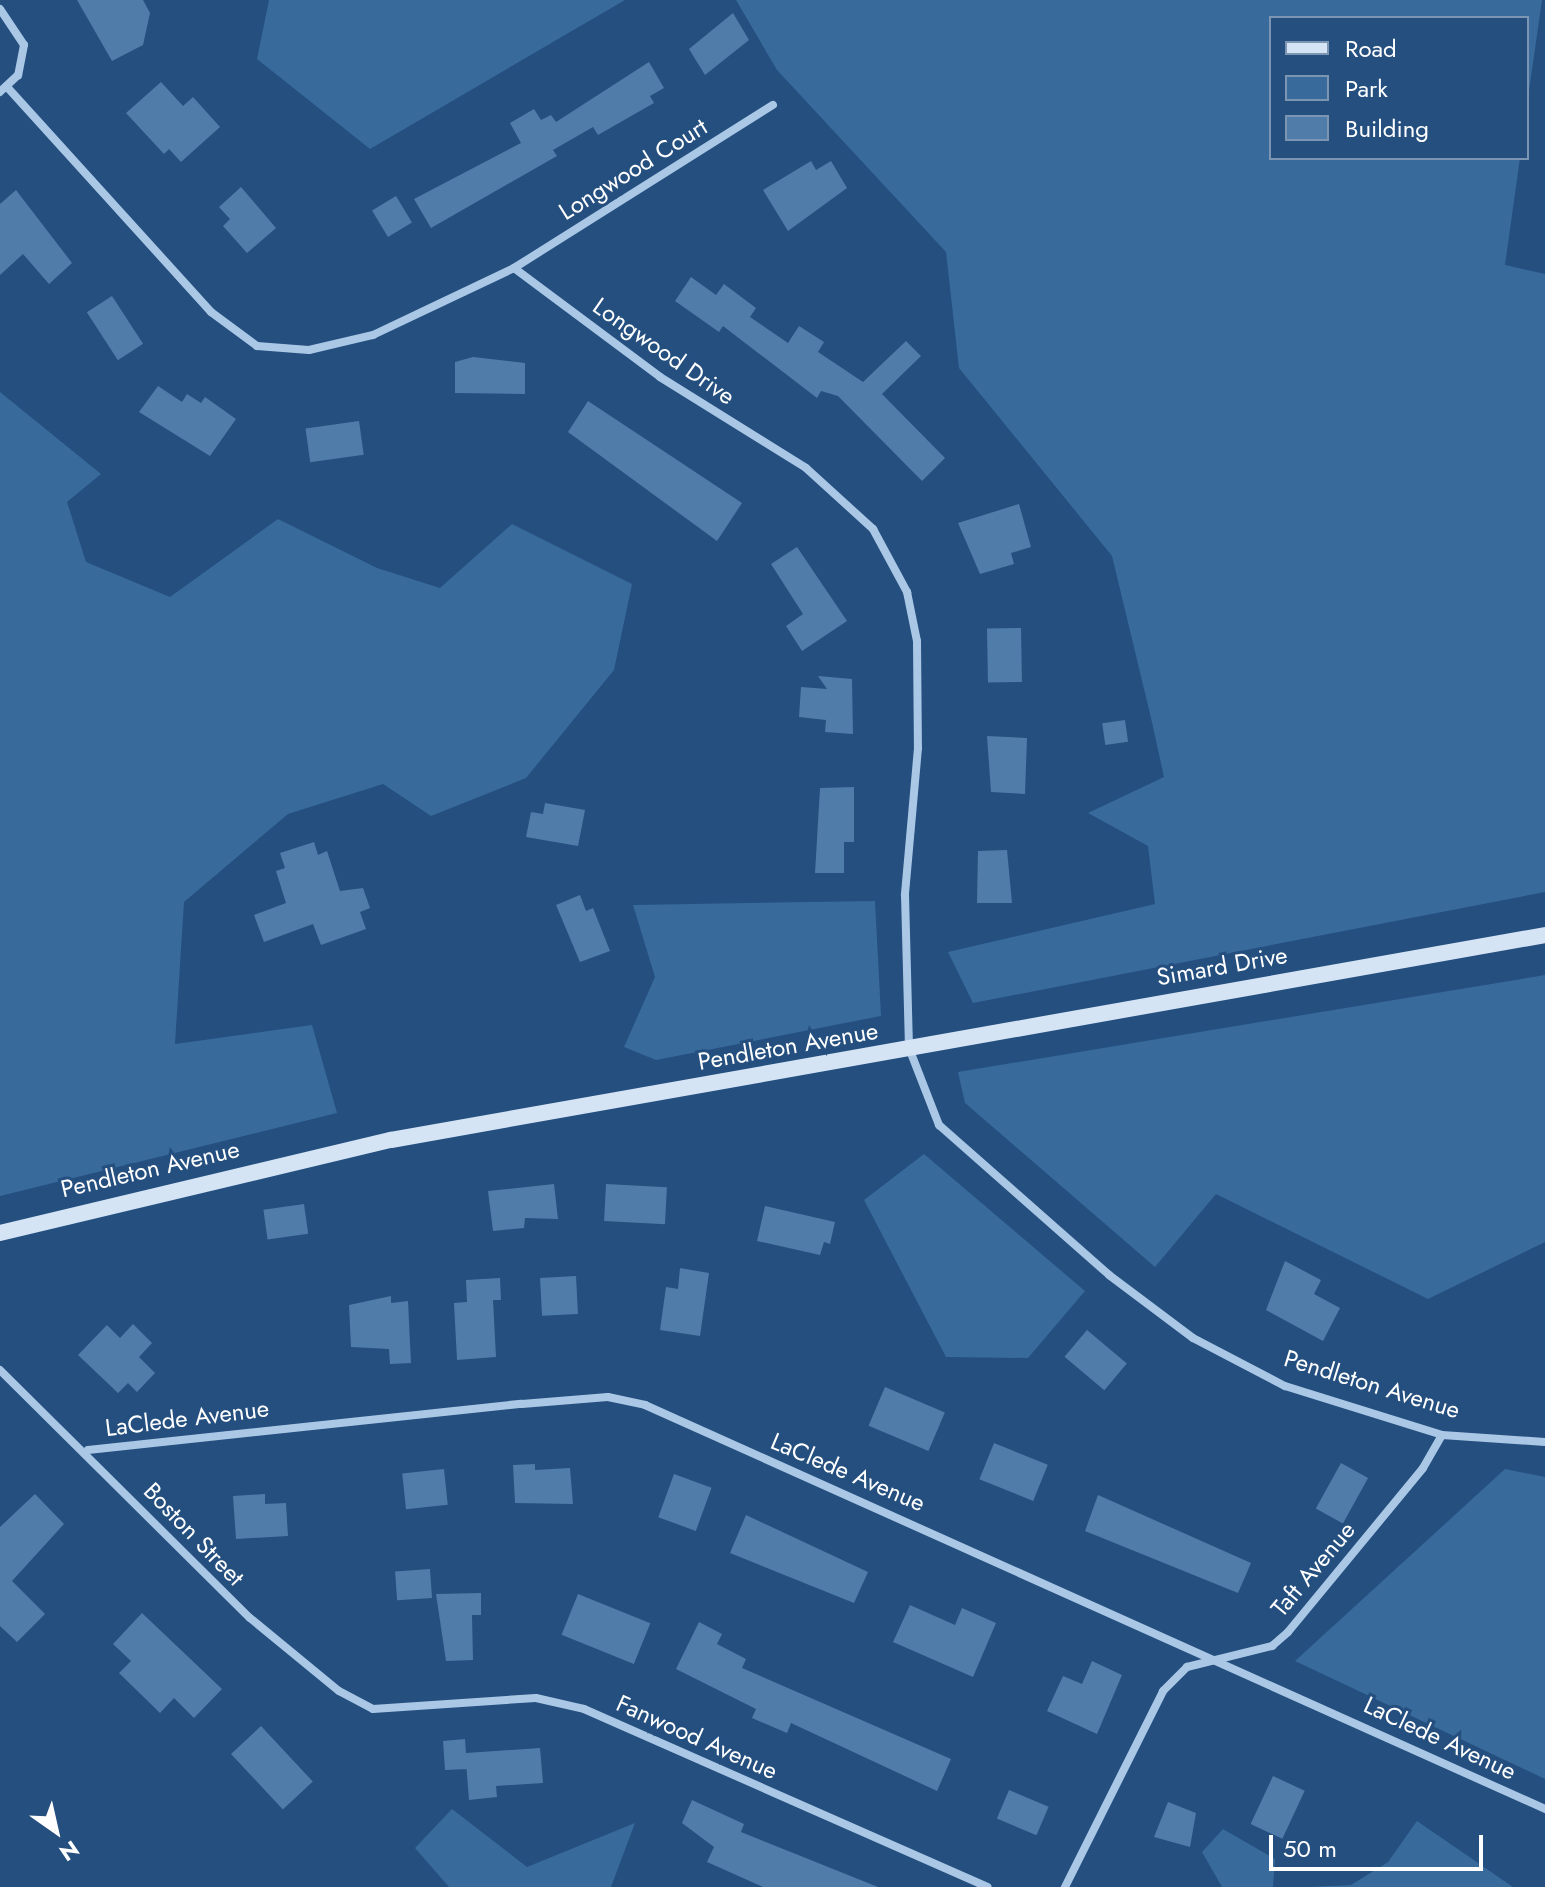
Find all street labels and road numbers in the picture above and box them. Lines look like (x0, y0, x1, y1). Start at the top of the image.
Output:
street label: Longwood Court (554, 112, 712, 226)
street label: Longwood Drive (588, 291, 740, 411)
street label: Simard Drive (1154, 940, 1290, 992)
street label: Pendleton Avenue (696, 1016, 880, 1076)
street label: Pendleton Avenue (58, 1134, 242, 1204)
street label: Pendleton Avenue (1281, 1344, 1463, 1424)
street label: LaClede Avenue (104, 1394, 270, 1442)
street label: LaClede Avenue (767, 1427, 929, 1517)
street label: Boston Street (138, 1476, 250, 1592)
street label: Taft Avenue (1265, 1516, 1361, 1622)
street label: Fanwood Avenue (612, 1689, 782, 1785)
street label: LaClede Avenue (1359, 1690, 1521, 1786)

